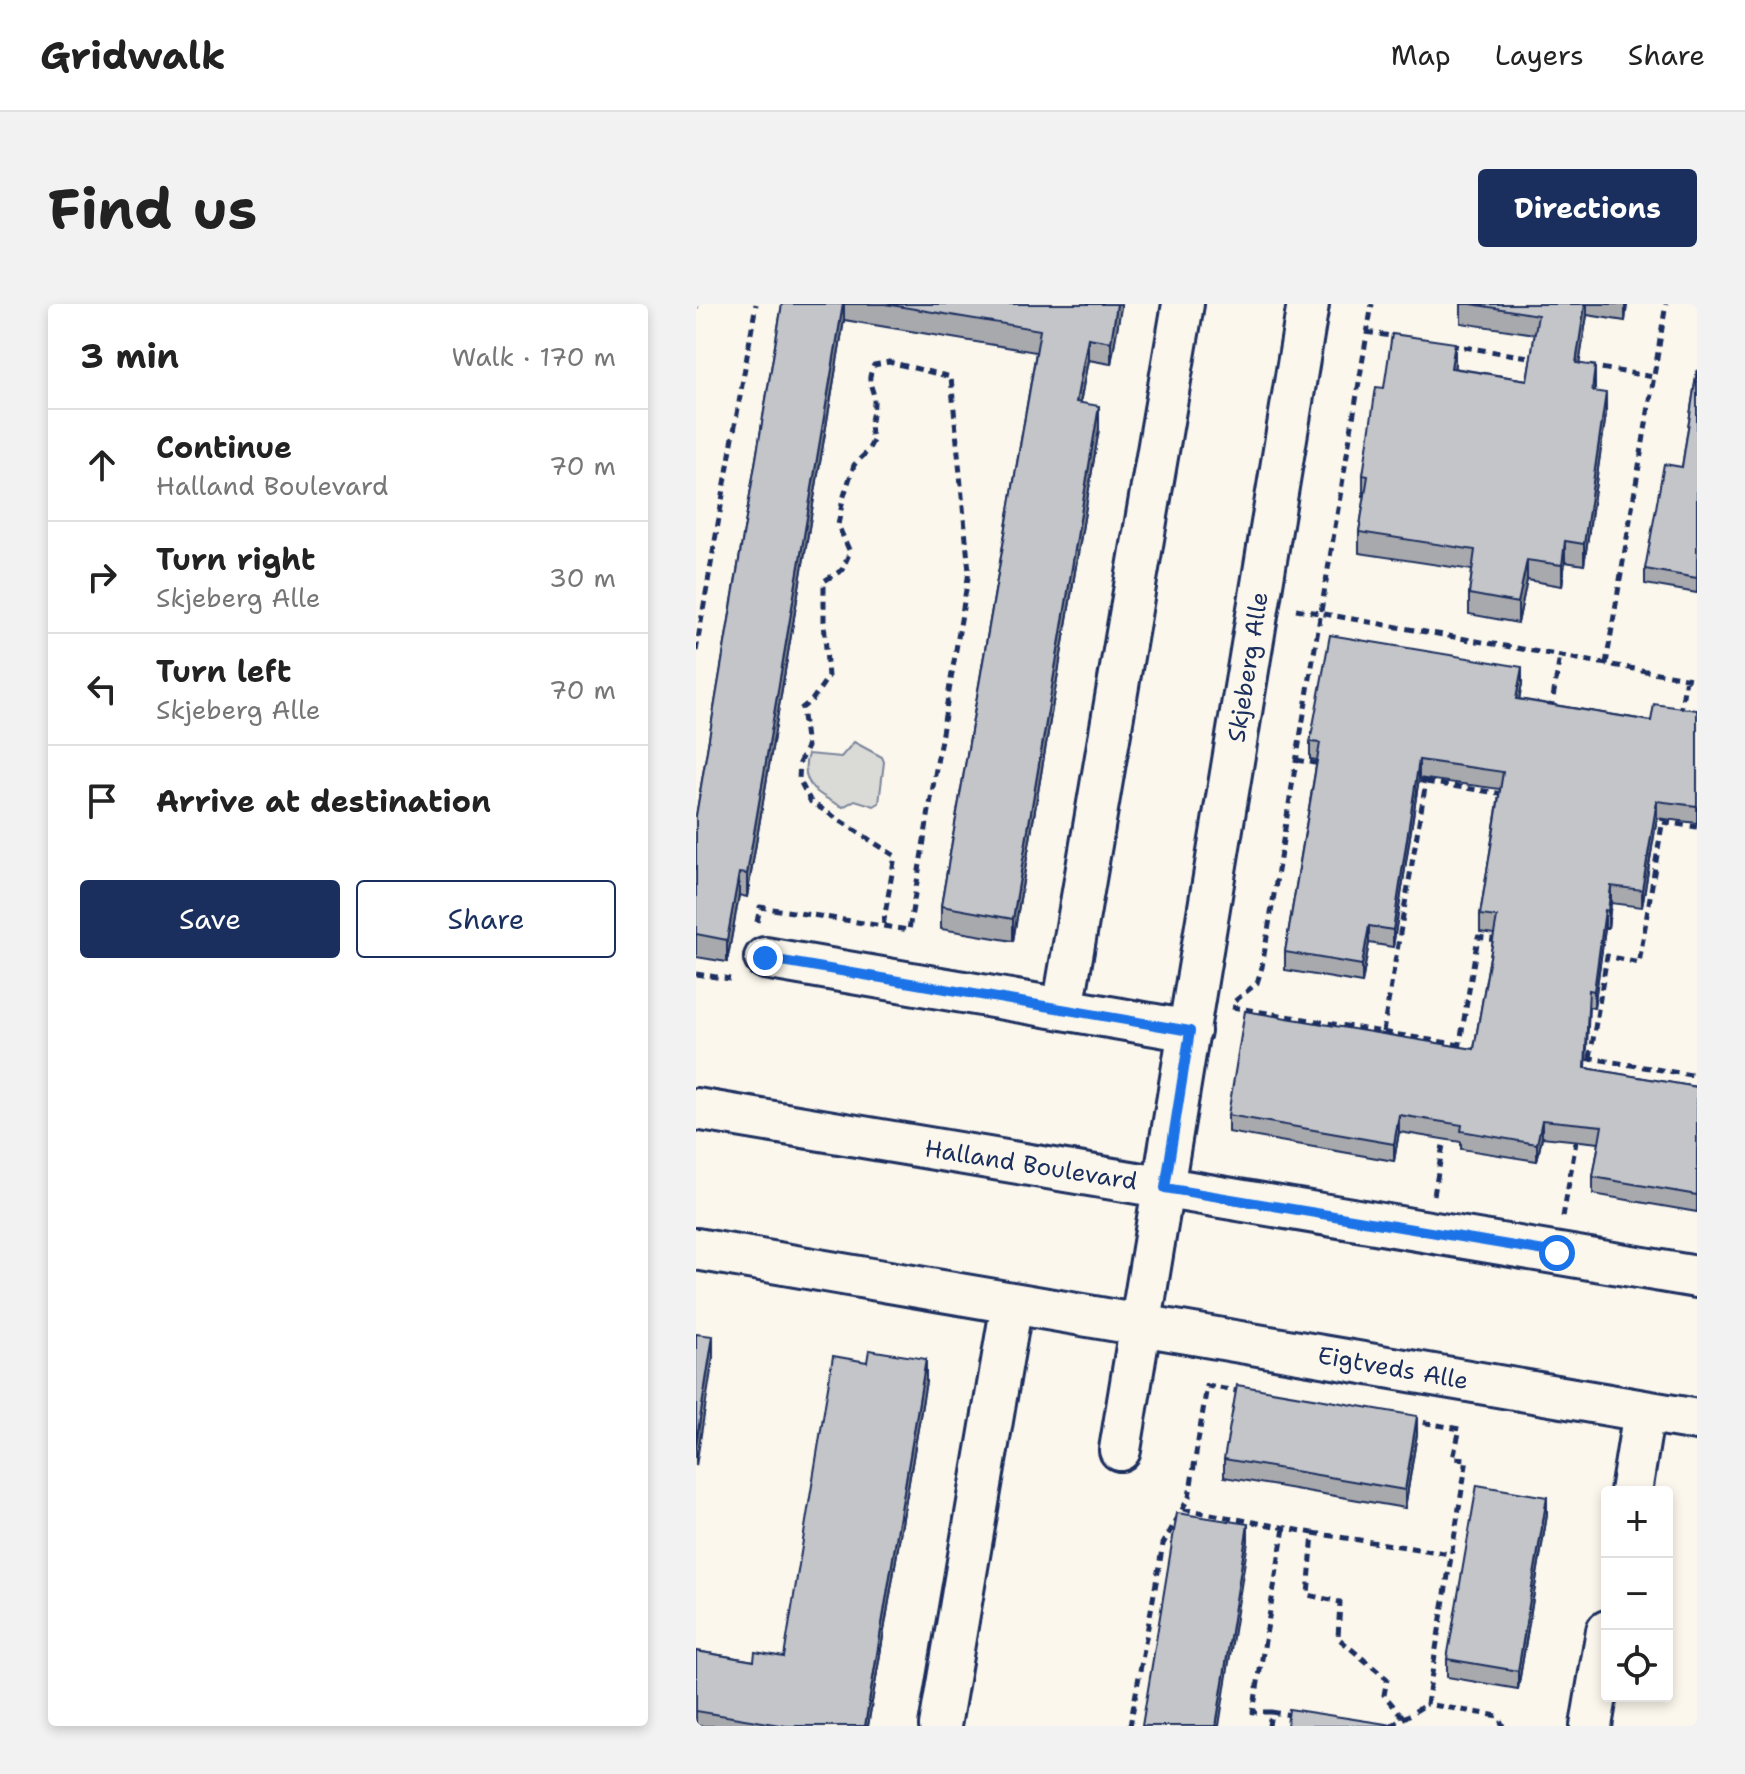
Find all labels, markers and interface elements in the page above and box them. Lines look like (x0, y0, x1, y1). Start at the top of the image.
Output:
text: Gridwalk (40, 30, 226, 81)
text: Map (1391, 36, 1451, 74)
text: Layers (1495, 36, 1584, 74)
text: Share (1628, 36, 1705, 74)
button: Directions (1478, 169, 1697, 247)
text: Find us (48, 171, 257, 246)
text: 3 min (80, 333, 179, 379)
text: Walk · 170 m (452, 339, 616, 374)
text: Continue (156, 427, 292, 468)
icon: ahead (80, 443, 124, 487)
text: 70 m (549, 448, 616, 483)
text: Halland Boulevard (156, 468, 389, 503)
text: Turn right (156, 539, 315, 580)
icon: right (80, 555, 124, 599)
text: 30 m (549, 560, 616, 595)
text: Skjeberg Alle (156, 580, 321, 615)
street label: Skjeberg Alle (1220, 590, 1276, 744)
text: Turn left (156, 651, 291, 692)
icon: left (80, 667, 124, 711)
text: 70 m (549, 672, 616, 707)
text: Skjeberg Alle (156, 692, 321, 727)
icon: arrive (80, 779, 124, 823)
text: Arrive at destination (156, 781, 491, 822)
button: Save (80, 880, 340, 958)
button: Share (356, 880, 616, 958)
route end (747, 940, 783, 976)
street label: Halland Boulevard (922, 1132, 1140, 1198)
route start (1539, 1235, 1575, 1271)
street label: Eigtveds Alle (1315, 1339, 1471, 1397)
map controls (1601, 1486, 1673, 1702)
button: + (1601, 1486, 1673, 1558)
button: − (1601, 1558, 1673, 1630)
button: locate (1601, 1630, 1673, 1702)

